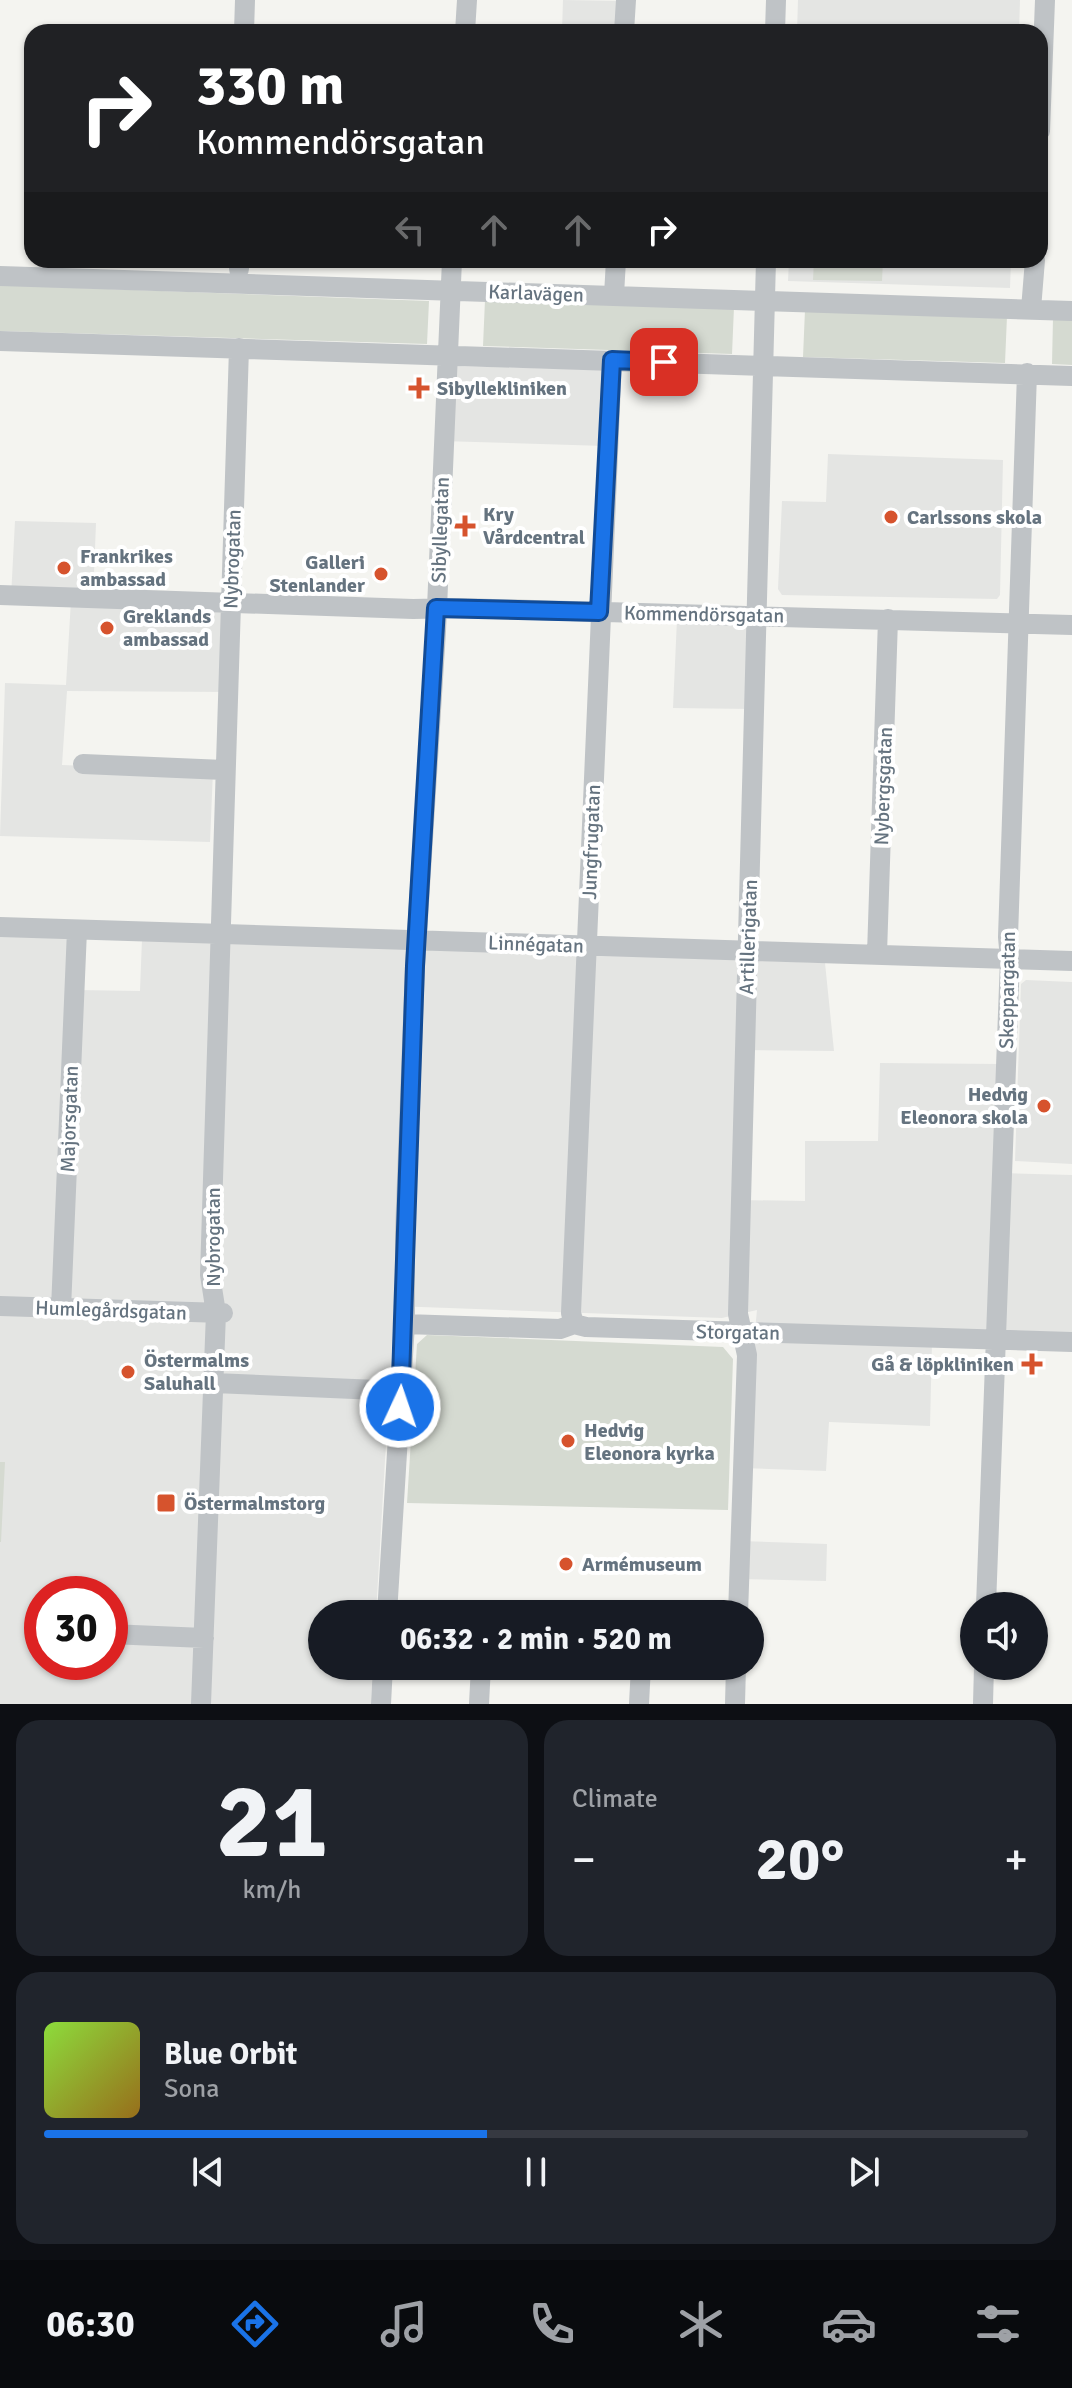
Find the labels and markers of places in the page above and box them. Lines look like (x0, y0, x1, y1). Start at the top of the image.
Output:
pin (630, 328, 698, 396)
place label: Sibyllekliniken (437, 376, 567, 401)
marker: Sibyllekliniken (408, 377, 430, 399)
place label: Kry Vårdcentral (483, 502, 585, 550)
place label: Carlssons skola (907, 505, 1042, 530)
marker: Carlssons skola (882, 508, 900, 526)
marker: Kry Vårdcentral (454, 515, 476, 537)
place label: Frankrikes ambassad (80, 544, 173, 592)
place label: Galleri Stenlander (269, 550, 365, 598)
marker: Frankrikes ambassad (55, 559, 73, 577)
marker: Galleri Stenlander (372, 565, 390, 583)
place label: Greklands ambassad (123, 604, 211, 652)
marker: Greklands ambassad (98, 619, 116, 637)
place label: Hedvig Eleonora skola (900, 1082, 1028, 1130)
marker: Hedvig Eleonora skola (1035, 1097, 1053, 1115)
place label: Östermalms Saluhall (144, 1348, 249, 1396)
place label: Gå & löpkliniken (871, 1352, 1014, 1377)
marker: Gå & löpkliniken (1021, 1353, 1043, 1375)
marker: Östermalms Saluhall (119, 1363, 137, 1381)
place label: Hedvig Eleonora kyrka (584, 1418, 715, 1466)
marker: Hedvig Eleonora kyrka (559, 1432, 577, 1450)
place label: Östermalmstorg (184, 1491, 326, 1516)
marker: Östermalmstorg (155, 1492, 177, 1514)
place label: Armémuseum (582, 1552, 702, 1577)
marker: Armémuseum (557, 1555, 575, 1573)

